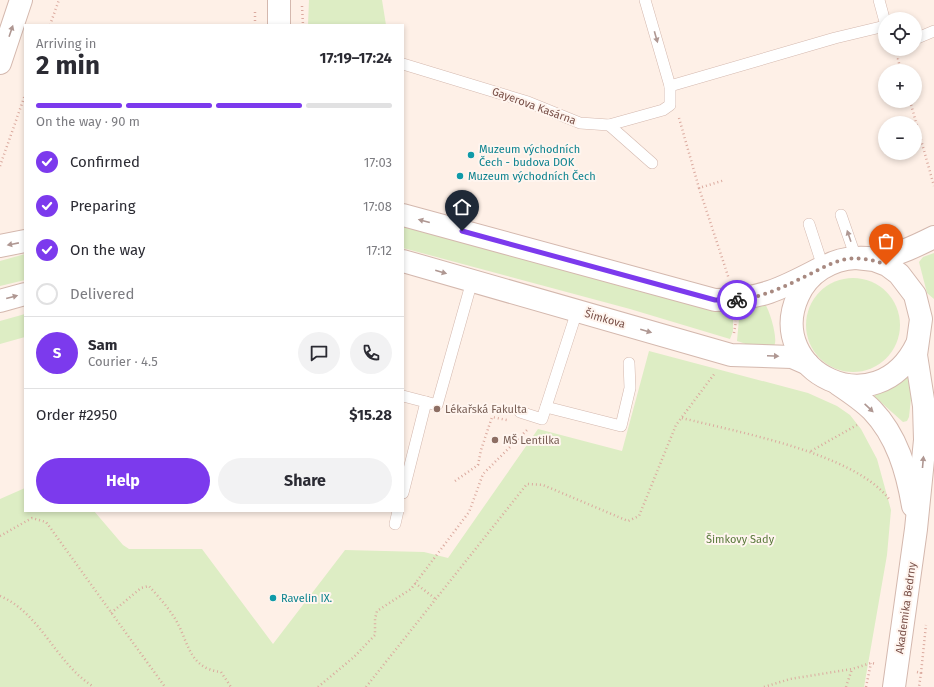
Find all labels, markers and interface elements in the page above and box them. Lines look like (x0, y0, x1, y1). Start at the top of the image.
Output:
map controls (878, 12, 922, 160)
button: locate (878, 12, 922, 56)
one-way arrow (8, 25, 14, 37)
one-way arrow (653, 32, 659, 44)
text: Arriving in (36, 36, 96, 51)
text: 17:19–17:24 (319, 49, 392, 67)
text: 2 min (36, 50, 100, 81)
button: + (878, 64, 922, 108)
street label: Gayerova Kasárna (490, 85, 578, 127)
text: On the way · 90 m (36, 114, 140, 129)
button: − (878, 116, 922, 160)
place label: Muzeum východních Čech - budova DOK (479, 143, 580, 169)
marker: Muzeum východních Čech - budova DOK (466, 150, 476, 160)
icon: check (36, 151, 58, 173)
text: Confirmed (70, 153, 140, 171)
text: 17:03 (364, 155, 392, 170)
place label: Muzeum východních Čech (468, 169, 596, 183)
marker: Muzeum východních Čech (455, 171, 465, 181)
pin (445, 190, 479, 231)
icon: check (36, 195, 58, 217)
icon: home (451, 196, 473, 218)
text: Preparing (70, 197, 135, 215)
text: 17:08 (363, 199, 392, 214)
one-way arrow (418, 218, 430, 224)
pin (869, 224, 903, 265)
one-way arrow (845, 230, 851, 242)
icon: bag (875, 230, 897, 252)
icon: check (36, 239, 58, 261)
one-way arrow (6, 241, 19, 247)
text: On the way (70, 241, 145, 259)
text: 17:12 (366, 243, 392, 258)
one-way arrow (435, 269, 447, 275)
courier (717, 280, 757, 320)
text: Delivered (70, 285, 134, 303)
icon: bike (726, 289, 748, 311)
one-way arrow (6, 294, 19, 300)
street label: Šimkova (583, 306, 627, 331)
one-way arrow (641, 328, 653, 334)
button: chat (298, 332, 340, 374)
button: phone (350, 332, 392, 374)
text: Sam (88, 336, 117, 354)
text: S (53, 344, 61, 362)
one-way arrow (767, 353, 780, 359)
text: Courier · 4.5 (88, 354, 158, 369)
place label: Lékařská Fakulta (445, 403, 527, 416)
one-way arrow (864, 403, 874, 412)
marker: Lékařská Fakulta (432, 404, 442, 414)
text: Order #2950 (36, 406, 117, 424)
text: $15.28 (349, 406, 392, 424)
place label: MŠ Lentilka (503, 433, 560, 447)
marker: MŠ Lentilka (490, 435, 500, 445)
one-way arrow (920, 456, 926, 468)
button: Help (36, 458, 210, 504)
button: Share (218, 458, 392, 504)
park label: Šimkovy Sady (706, 532, 775, 546)
street label: Akademika Bedrny (893, 561, 919, 655)
place label: Ravelin IX. (281, 592, 333, 605)
marker: Ravelin IX. (268, 593, 278, 603)

